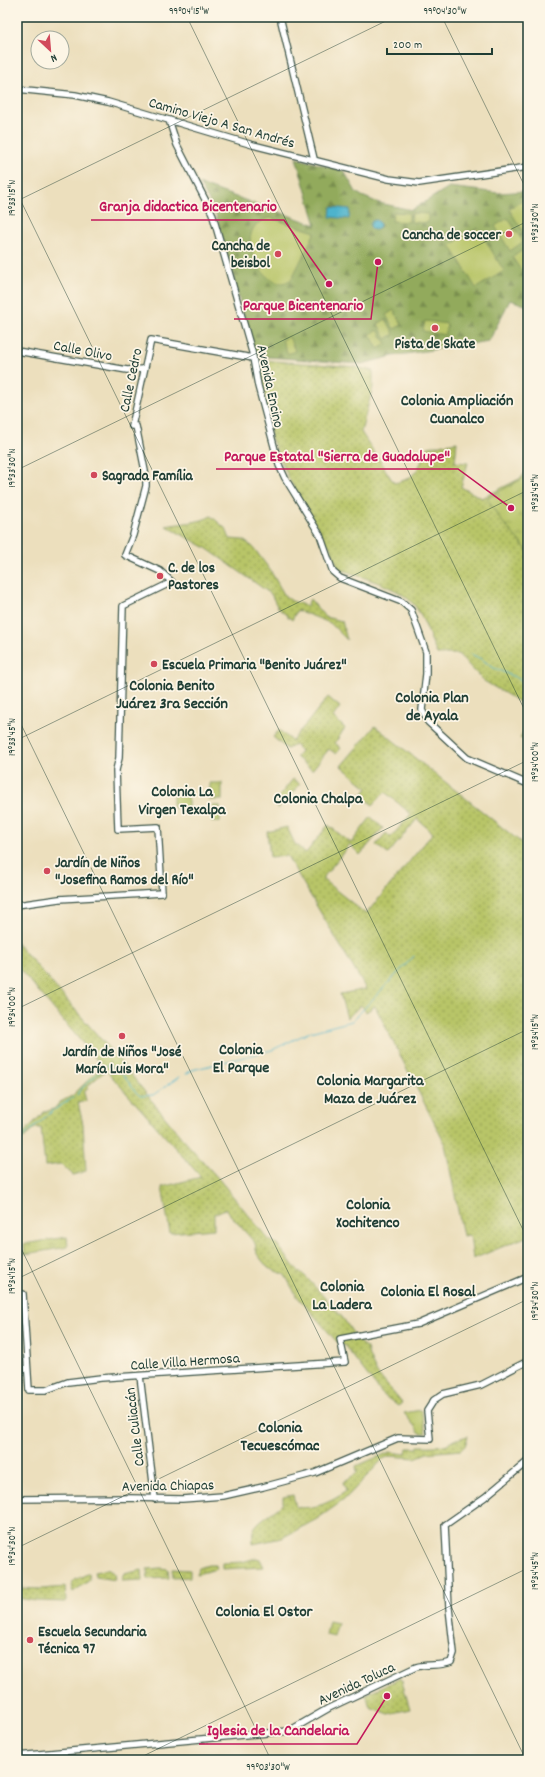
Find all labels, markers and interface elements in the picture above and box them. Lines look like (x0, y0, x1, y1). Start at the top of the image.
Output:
text: 99°04'15"W (169, 5, 209, 19)
text: 99°04'30"W (423, 5, 467, 19)
north arrow (30, 30, 70, 70)
scale bar (387, 30, 492, 56)
text: 200 m (393, 37, 422, 54)
text: N (47, 49, 59, 66)
street label: Camino Viejo A San Andrés (146, 92, 297, 155)
text: 19°33'15"N (6, 180, 20, 216)
callout: Granja didactica Bicentenario (91, 192, 284, 220)
text: Granja didactica Bicentenario (99, 196, 277, 219)
text: 19°33'30"N (529, 203, 543, 243)
place label: Cancha de soccer (402, 225, 501, 247)
marker: Cancha de soccer (504, 229, 514, 239)
place label: Cancha de beisbol (212, 236, 270, 275)
marker: Cancha de beisbol (273, 249, 283, 259)
callout: Parque Bicentenario (234, 291, 371, 319)
text: Parque Bicentenario (243, 295, 363, 318)
marker: Pista de Skate (430, 323, 440, 333)
place label: Pista de Skate (395, 334, 476, 356)
street label: Calle Olivo (51, 335, 114, 368)
street label: Avenida Encino (250, 343, 289, 430)
street label: Calle Cedro (114, 346, 150, 414)
district label: Colonia Ampliación Cuanalco (401, 390, 513, 431)
callout: Parque Estatal "Sierra de Guadalupe" (216, 441, 458, 469)
text: Parque Estatal "Sierra de Guadalupe" (224, 446, 450, 469)
text: 19°33'30"N (6, 448, 20, 488)
place label: Sagrada Família (102, 466, 193, 488)
marker: Sagrada Família (89, 470, 99, 480)
text: 19°33'45"N (529, 474, 543, 512)
place label: C. de los Pastores (168, 558, 219, 597)
marker: C. de los Pastores (155, 571, 165, 581)
place label: Escuela Primaria "Benito Juárez" (162, 655, 347, 677)
marker: Escuela Primaria "Benito Juárez" (149, 659, 159, 669)
district label: Colonia Benito Juárez 3ra Sección (116, 675, 228, 716)
district label: Colonia Plan de Ayala (395, 687, 469, 728)
text: 19°33'45"N (6, 718, 20, 756)
text: 19°34'00"N (529, 742, 543, 782)
district label: Colonia La Virgen Texalpa (138, 781, 227, 822)
district label: Colonia Chalpa (274, 788, 364, 811)
place label: Jardín de Niños "Josefina Ramos del Río" (55, 853, 194, 892)
marker: Jardín de Niños "Josefina Ramos del Río" (42, 866, 52, 876)
text: 19°34'00"N (6, 987, 20, 1027)
text: 19°34'15"N (529, 1014, 543, 1050)
marker: Jardín de Niños "José María Luis Mora" (117, 1031, 127, 1041)
district label: Colonia El Parque (213, 1039, 269, 1080)
place label: Jardín de Niños "José María Luis Mora" (62, 1042, 182, 1081)
district label: Colonia Margarita Maza de Juárez (316, 1070, 425, 1111)
district label: Colonia Xochitenco (336, 1194, 400, 1235)
text: 19°34'15"N (6, 1258, 20, 1294)
district label: Colonia La Ladera (312, 1276, 373, 1317)
district label: Colonia El Rosal (380, 1281, 476, 1304)
text: 19°34'30"N (529, 1281, 543, 1320)
street label: Calle Villa Hermosa (130, 1348, 241, 1378)
street label: Calle Culiacán (120, 1386, 152, 1467)
district label: Colonia Tecuescómac (240, 1417, 320, 1458)
street label: Avenida Chiapas (122, 1475, 215, 1499)
text: 19°34'30"N (6, 1526, 20, 1565)
text: 19°34'45"N (529, 1552, 543, 1590)
district label: Colonia El Ostor (215, 1601, 314, 1624)
place label: Escuela Secundaria Técnica 97 (38, 1622, 147, 1661)
marker: Escuela Secundaria Técnica 97 (25, 1635, 35, 1645)
street label: Avenida Toluca (315, 1657, 400, 1712)
callout: Iglesia de la Candelaria (199, 1716, 357, 1744)
text: Iglesia de la Candelaria (207, 1720, 350, 1743)
text: 99°03'30"W (246, 1761, 290, 1775)

